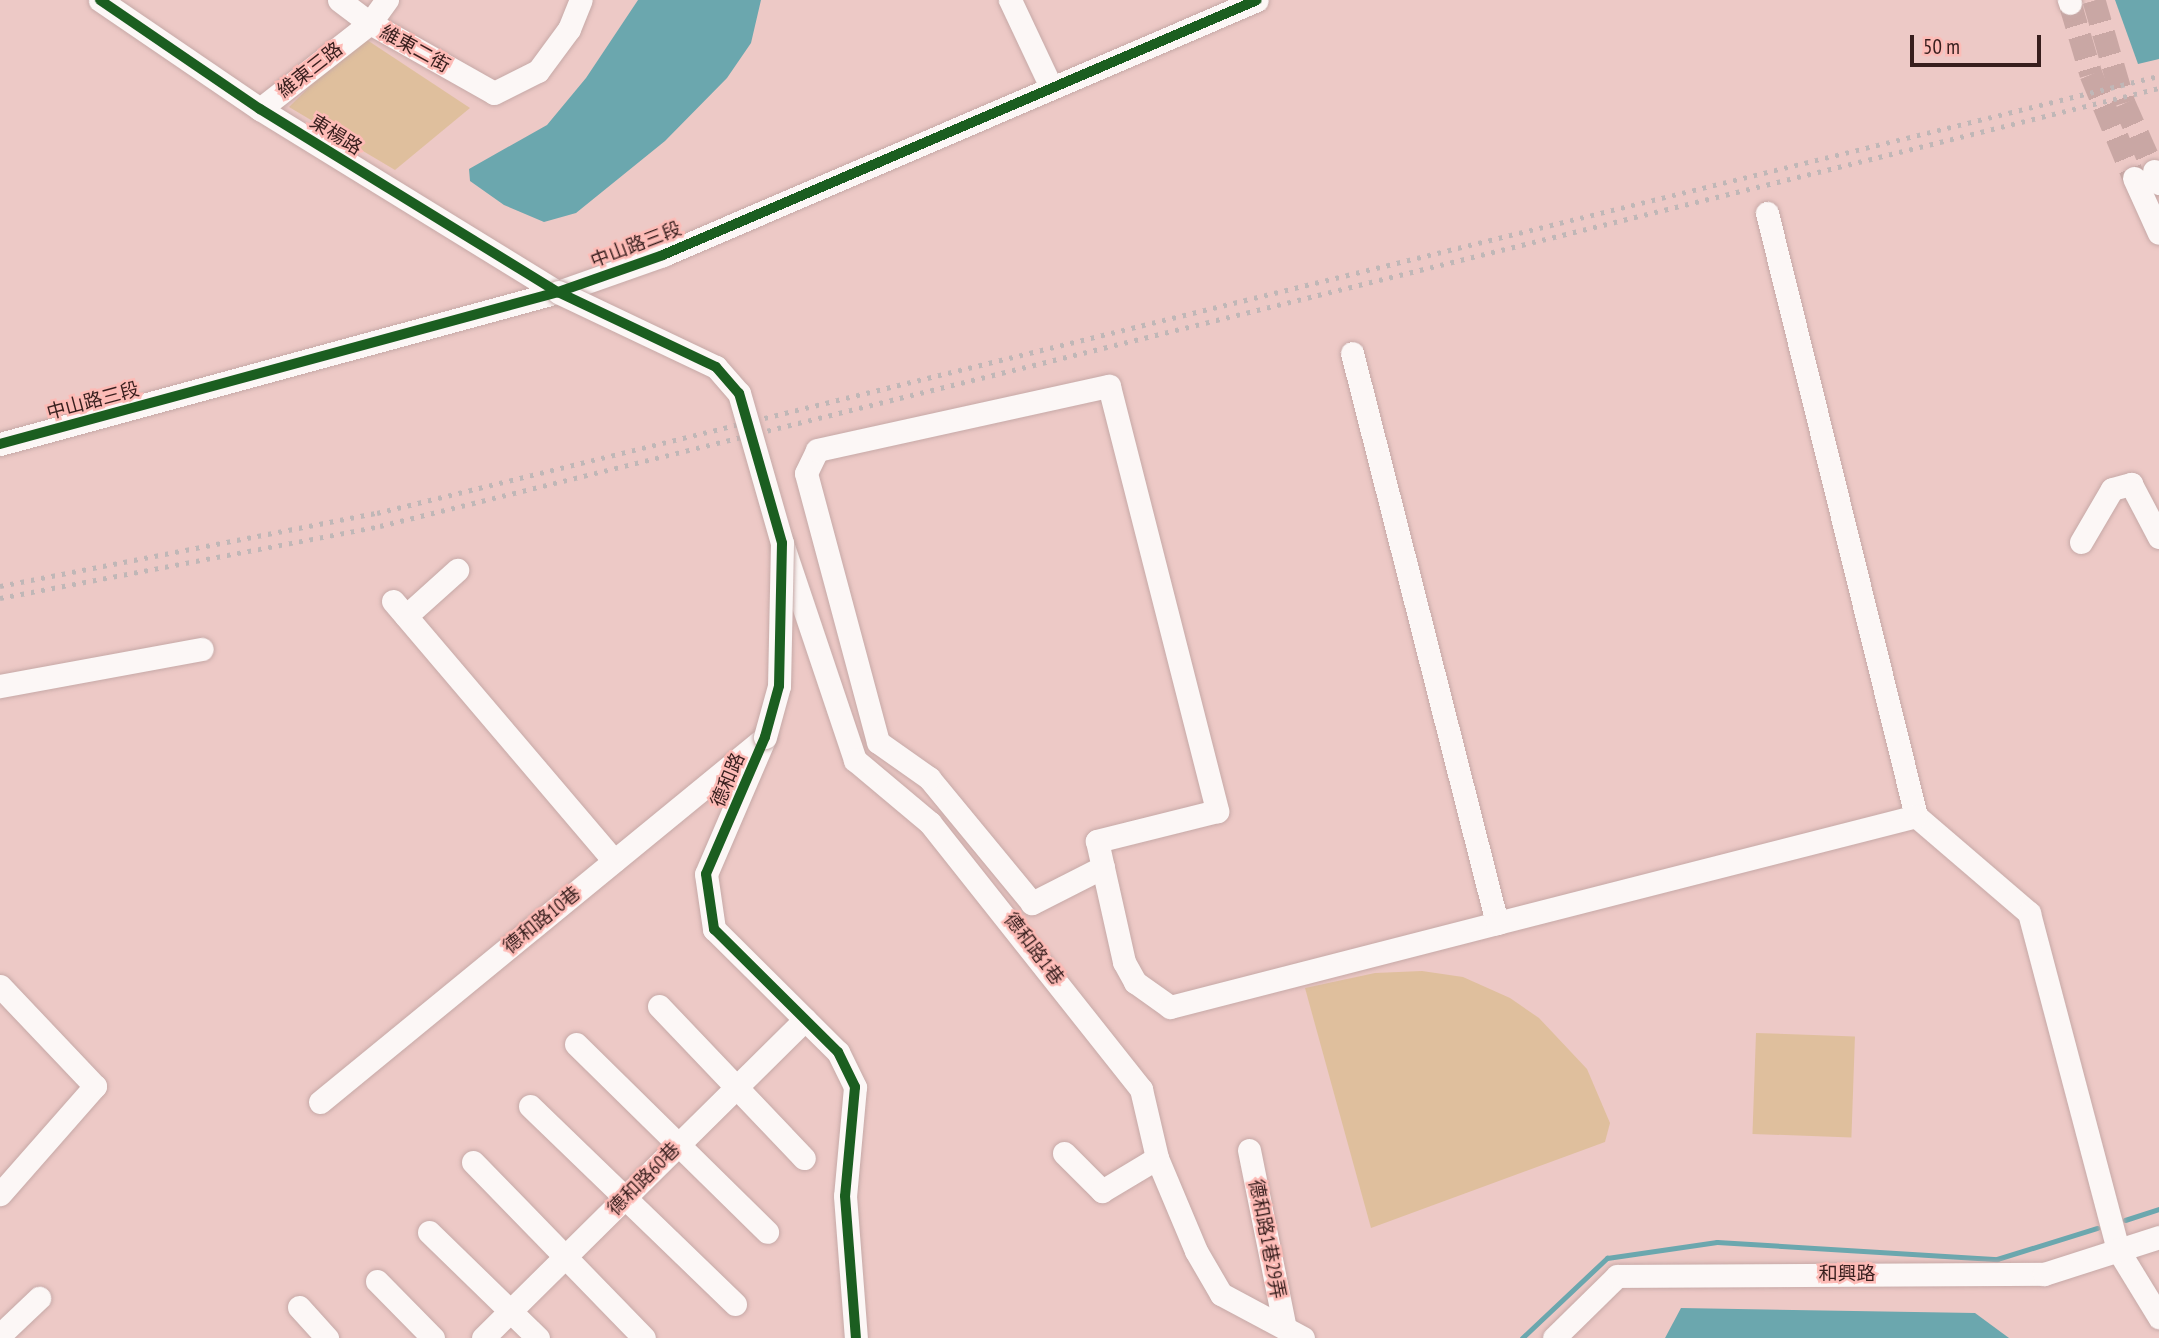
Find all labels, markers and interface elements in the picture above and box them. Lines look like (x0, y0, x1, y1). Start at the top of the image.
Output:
street label: 維東二街 (376, 21, 454, 77)
scale bar (1914, 21, 2045, 65)
text: 50 m (1923, 33, 1960, 60)
street label: 維東三路 (273, 38, 347, 102)
street label: 東楊路 (306, 110, 366, 160)
street label: 中山路三段 (588, 217, 684, 273)
street label: 中山路三段 (44, 378, 142, 424)
street label: 德和路 (706, 749, 750, 811)
street label: 德和路10巷 (499, 882, 585, 958)
street label: 德和路1巷 (999, 908, 1069, 990)
street label: 德和路60巷 (603, 1138, 685, 1220)
street label: 德和路1巷29弄 (1244, 1178, 1290, 1300)
street label: 和興路 (1819, 1263, 1875, 1285)

